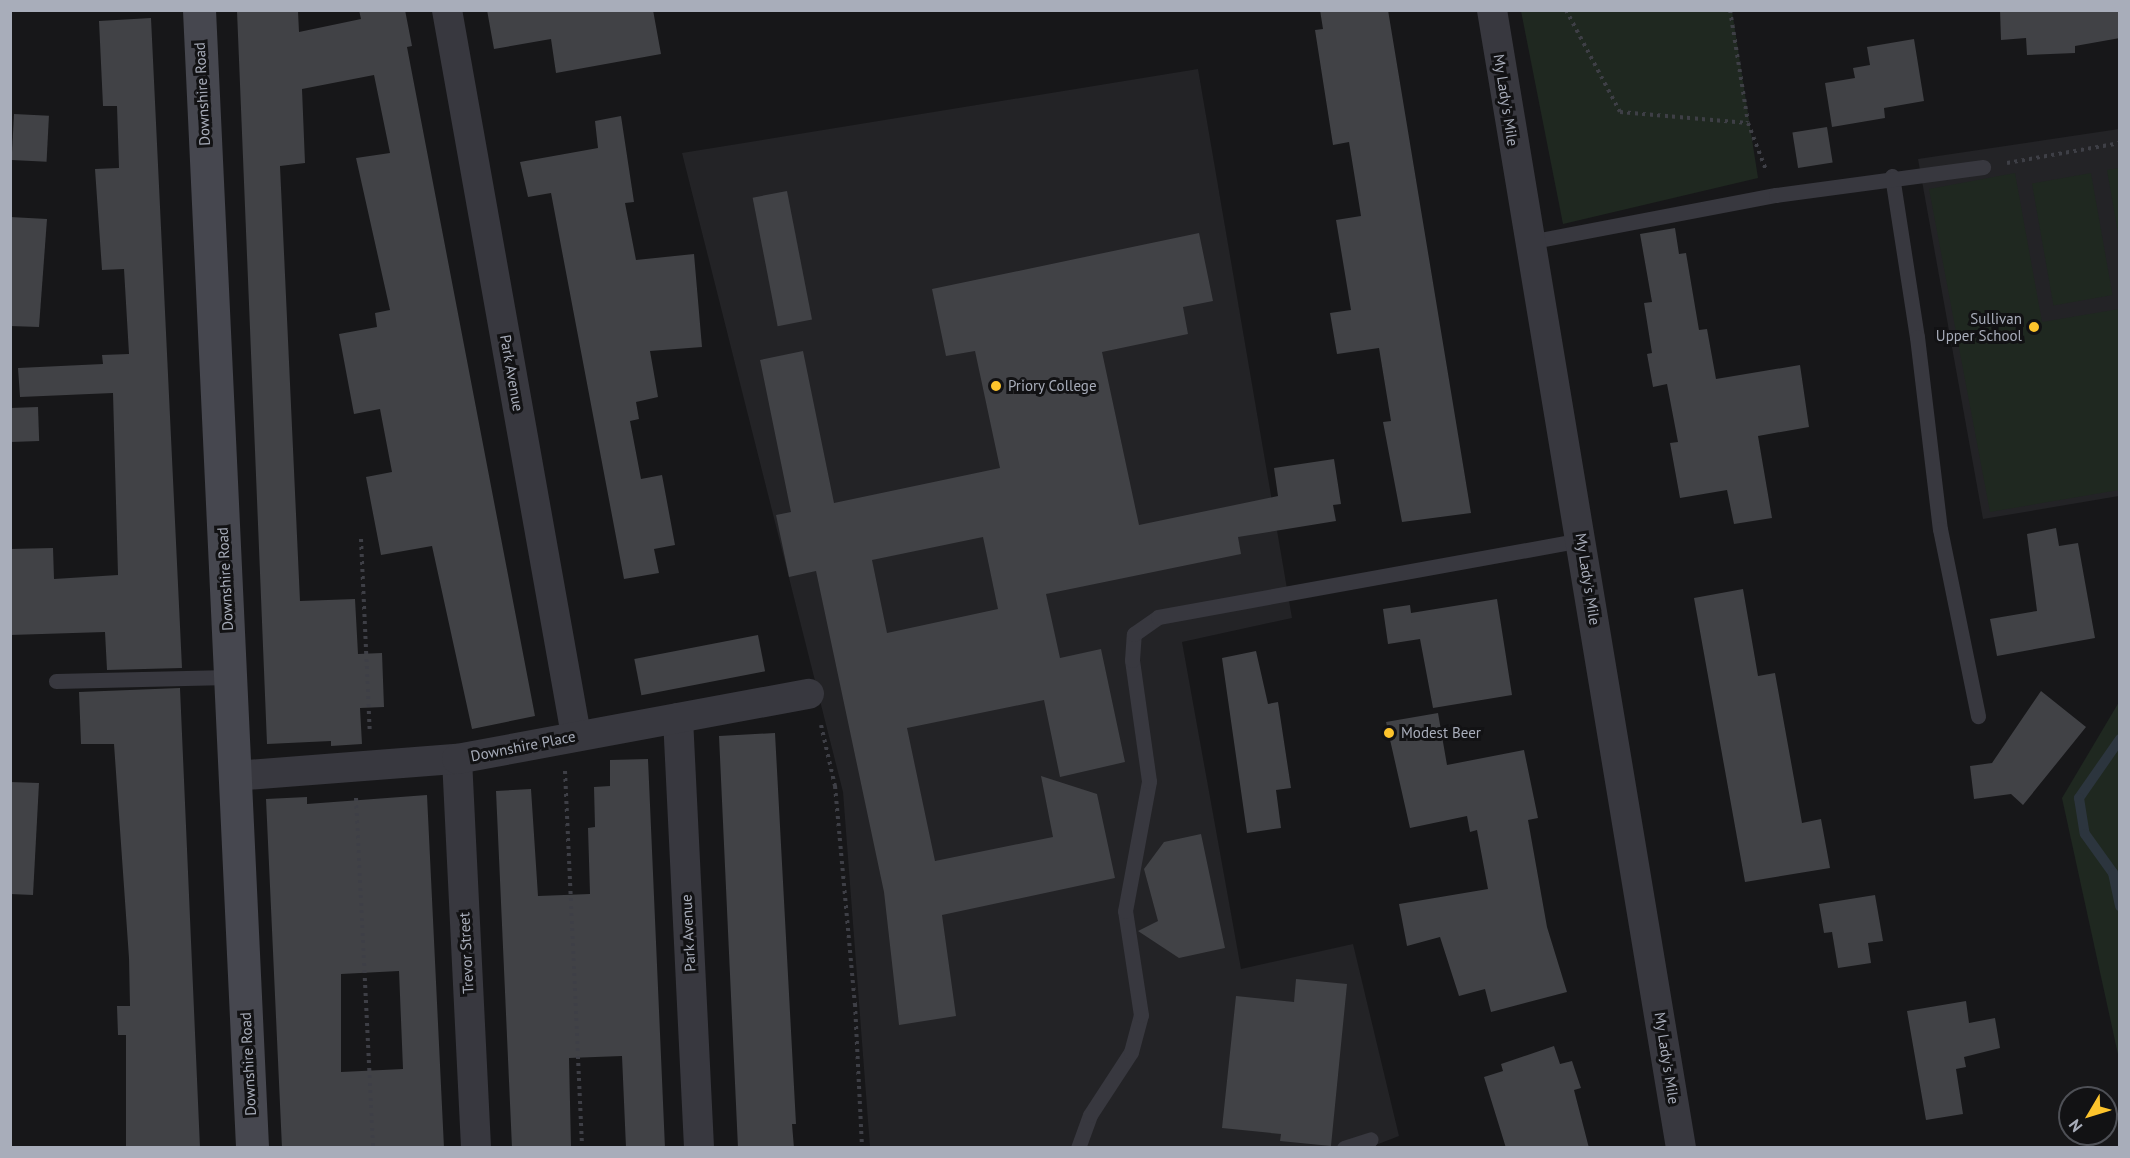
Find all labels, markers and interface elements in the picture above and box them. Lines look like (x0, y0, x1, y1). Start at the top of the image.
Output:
street label: Downshire Road (190, 42, 214, 146)
street label: My Lady's Mile (1490, 52, 1522, 148)
place label: Sullivan Upper School (1936, 309, 2022, 344)
marker: Sullivan Upper School (2027, 320, 2041, 334)
street label: Park Avenue (496, 333, 528, 413)
place label: Priory College (1008, 377, 1097, 395)
marker: Priory College (989, 379, 1003, 393)
street label: Downshire Road (213, 527, 237, 631)
street label: My Lady's Mile (1572, 531, 1604, 627)
place label: Modest Beer (1401, 724, 1481, 742)
marker: Modest Beer (1382, 726, 1396, 740)
street label: Downshire Place (469, 727, 577, 765)
street label: Park Avenue (677, 893, 699, 973)
street label: Trevor Street (455, 912, 477, 994)
street label: My Lady's Mile (1651, 1010, 1683, 1106)
street label: Downshire Road (236, 1012, 260, 1116)
north arrow (2058, 1086, 2118, 1146)
text: N (2064, 1116, 2087, 1136)

